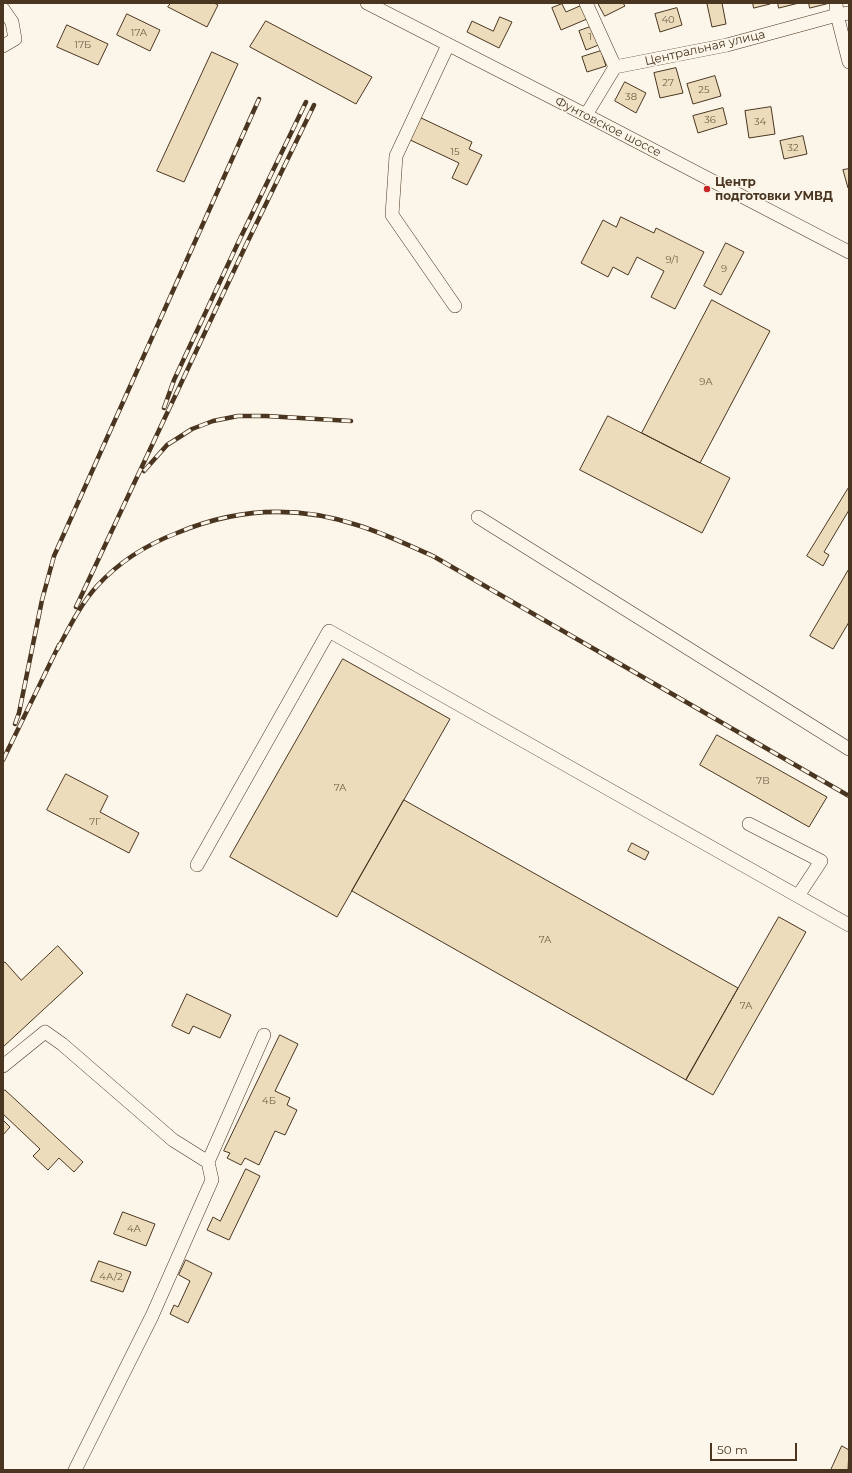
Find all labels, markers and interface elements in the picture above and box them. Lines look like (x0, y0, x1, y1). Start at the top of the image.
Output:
house number: 40 (661, 14, 675, 26)
house number: 17А (131, 27, 147, 39)
street label: Центральная улица (643, 27, 767, 69)
house number: 1 (588, 31, 592, 43)
house number: 17Б (75, 39, 91, 51)
house number: 27 (662, 77, 674, 89)
house number: 25 (698, 84, 710, 96)
house number: 38 (625, 91, 637, 103)
street label: Фунтовское шоссе (552, 94, 664, 160)
house number: 36 (704, 114, 716, 126)
house number: 34 (754, 116, 766, 128)
house number: 32 (787, 142, 799, 154)
house number: 15 (450, 146, 460, 158)
place label: Центр подготовки УМВД (715, 175, 833, 203)
marker: Центр подготовки УМВД (702, 184, 712, 194)
house number: 9/1 (665, 254, 679, 266)
house number: 9 (721, 263, 727, 275)
house number: 9А (699, 376, 713, 388)
house number: 7В (756, 775, 770, 787)
house number: 7А (334, 782, 346, 794)
house number: 7Г (89, 816, 101, 828)
house number: 7А (539, 934, 551, 946)
house number: 7А (740, 1000, 752, 1012)
house number: 4Б (262, 1095, 276, 1107)
house number: 4А (127, 1223, 141, 1235)
house number: 4А/2 (99, 1271, 123, 1283)
scale bar (712, 1435, 799, 1461)
text: 50 m (717, 1442, 748, 1457)

